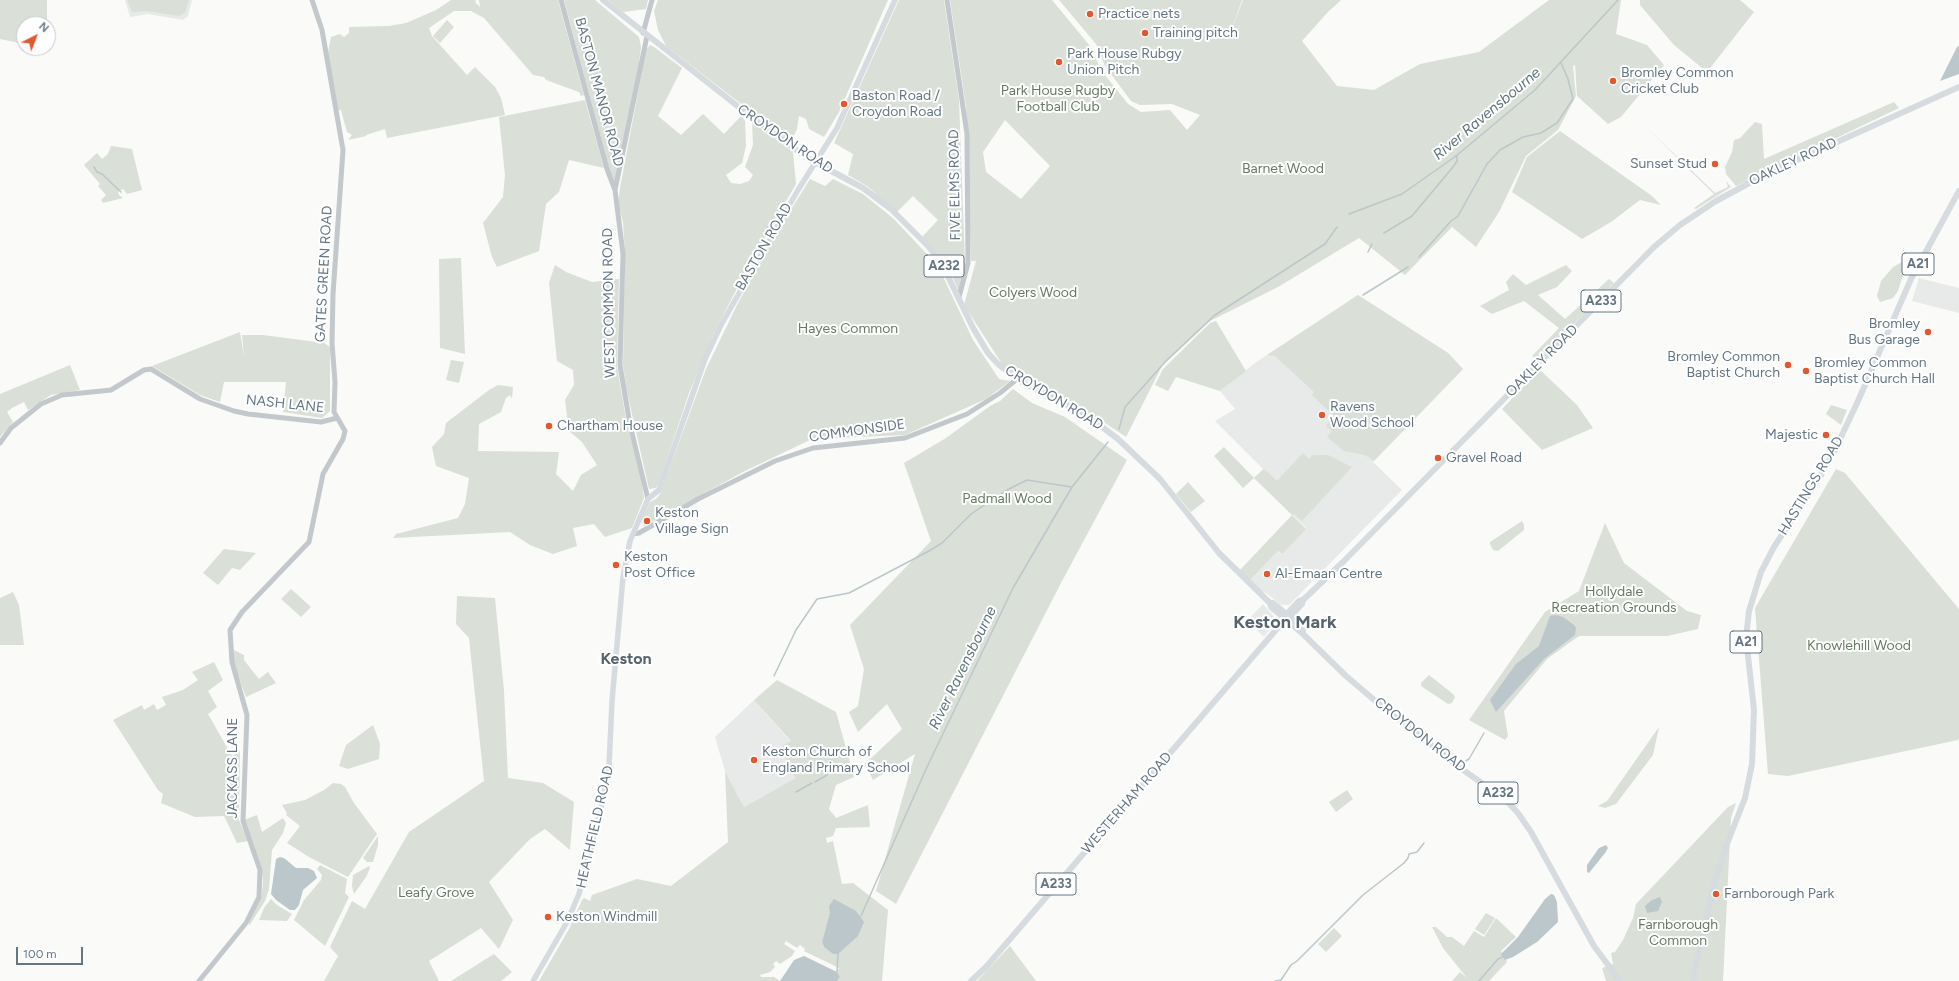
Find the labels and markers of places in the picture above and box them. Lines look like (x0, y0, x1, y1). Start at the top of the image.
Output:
place label: Practice nets (1098, 6, 1180, 22)
marker: Practice nets (1085, 9, 1095, 19)
place label: Training pitch (1153, 25, 1238, 41)
marker: Training pitch (1140, 28, 1150, 38)
place label: Park House Rubgy Union Pitch (1067, 46, 1182, 78)
marker: Park House Rubgy Union Pitch (1054, 57, 1064, 67)
place label: Bromley Common Cricket Club (1621, 65, 1734, 98)
marker: Bromley Common Cricket Club (1608, 76, 1618, 86)
place label: Baston Road / Croydon Road (852, 88, 942, 120)
marker: Baston Road / Croydon Road (839, 99, 849, 109)
place label: Sunset Stud (1630, 156, 1707, 172)
marker: Sunset Stud (1710, 159, 1720, 169)
place label: Bromley Bus Garage (1848, 316, 1920, 348)
marker: Bromley Bus Garage (1923, 327, 1933, 337)
place label: Bromley Common Baptist Church (1667, 349, 1780, 382)
place label: Bromley Common Baptist Church Hall (1814, 355, 1935, 388)
marker: Bromley Common Baptist Church (1783, 360, 1793, 370)
marker: Bromley Common Baptist Church Hall (1801, 366, 1811, 376)
place label: Ravens Wood School (1330, 399, 1414, 432)
marker: Ravens Wood School (1317, 410, 1327, 420)
place label: Chartham House (557, 418, 663, 434)
marker: Chartham House (544, 421, 554, 431)
place label: Majestic (1765, 427, 1818, 443)
marker: Majestic (1821, 430, 1831, 440)
place label: Gravel Road (1446, 450, 1522, 466)
marker: Gravel Road (1433, 453, 1443, 463)
place label: Keston Village Sign (655, 505, 728, 538)
marker: Keston Village Sign (642, 516, 652, 526)
place label: Keston Post Office (624, 549, 695, 582)
marker: Keston Post Office (611, 560, 621, 570)
place label: Al-Emaan Centre (1275, 566, 1382, 582)
marker: Al-Emaan Centre (1262, 569, 1272, 579)
place label: Keston Church of England Primary School (762, 744, 910, 776)
marker: Keston Church of England Primary School (749, 755, 759, 765)
place label: Farnborough Park (1724, 886, 1834, 902)
marker: Farnborough Park (1711, 889, 1721, 899)
place label: Keston Windmill (556, 909, 657, 925)
marker: Keston Windmill (543, 912, 553, 922)

